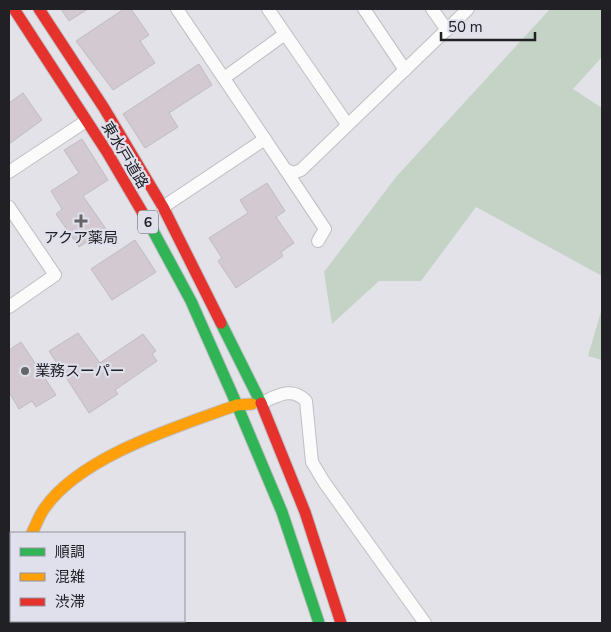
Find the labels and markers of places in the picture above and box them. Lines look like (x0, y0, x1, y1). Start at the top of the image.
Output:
marker: アクア薬局 (75, 215, 87, 227)
place label: アクア薬局 (44, 228, 118, 248)
place label: 業務スーパー (35, 361, 125, 381)
marker: 業務スーパー (19, 365, 31, 377)

